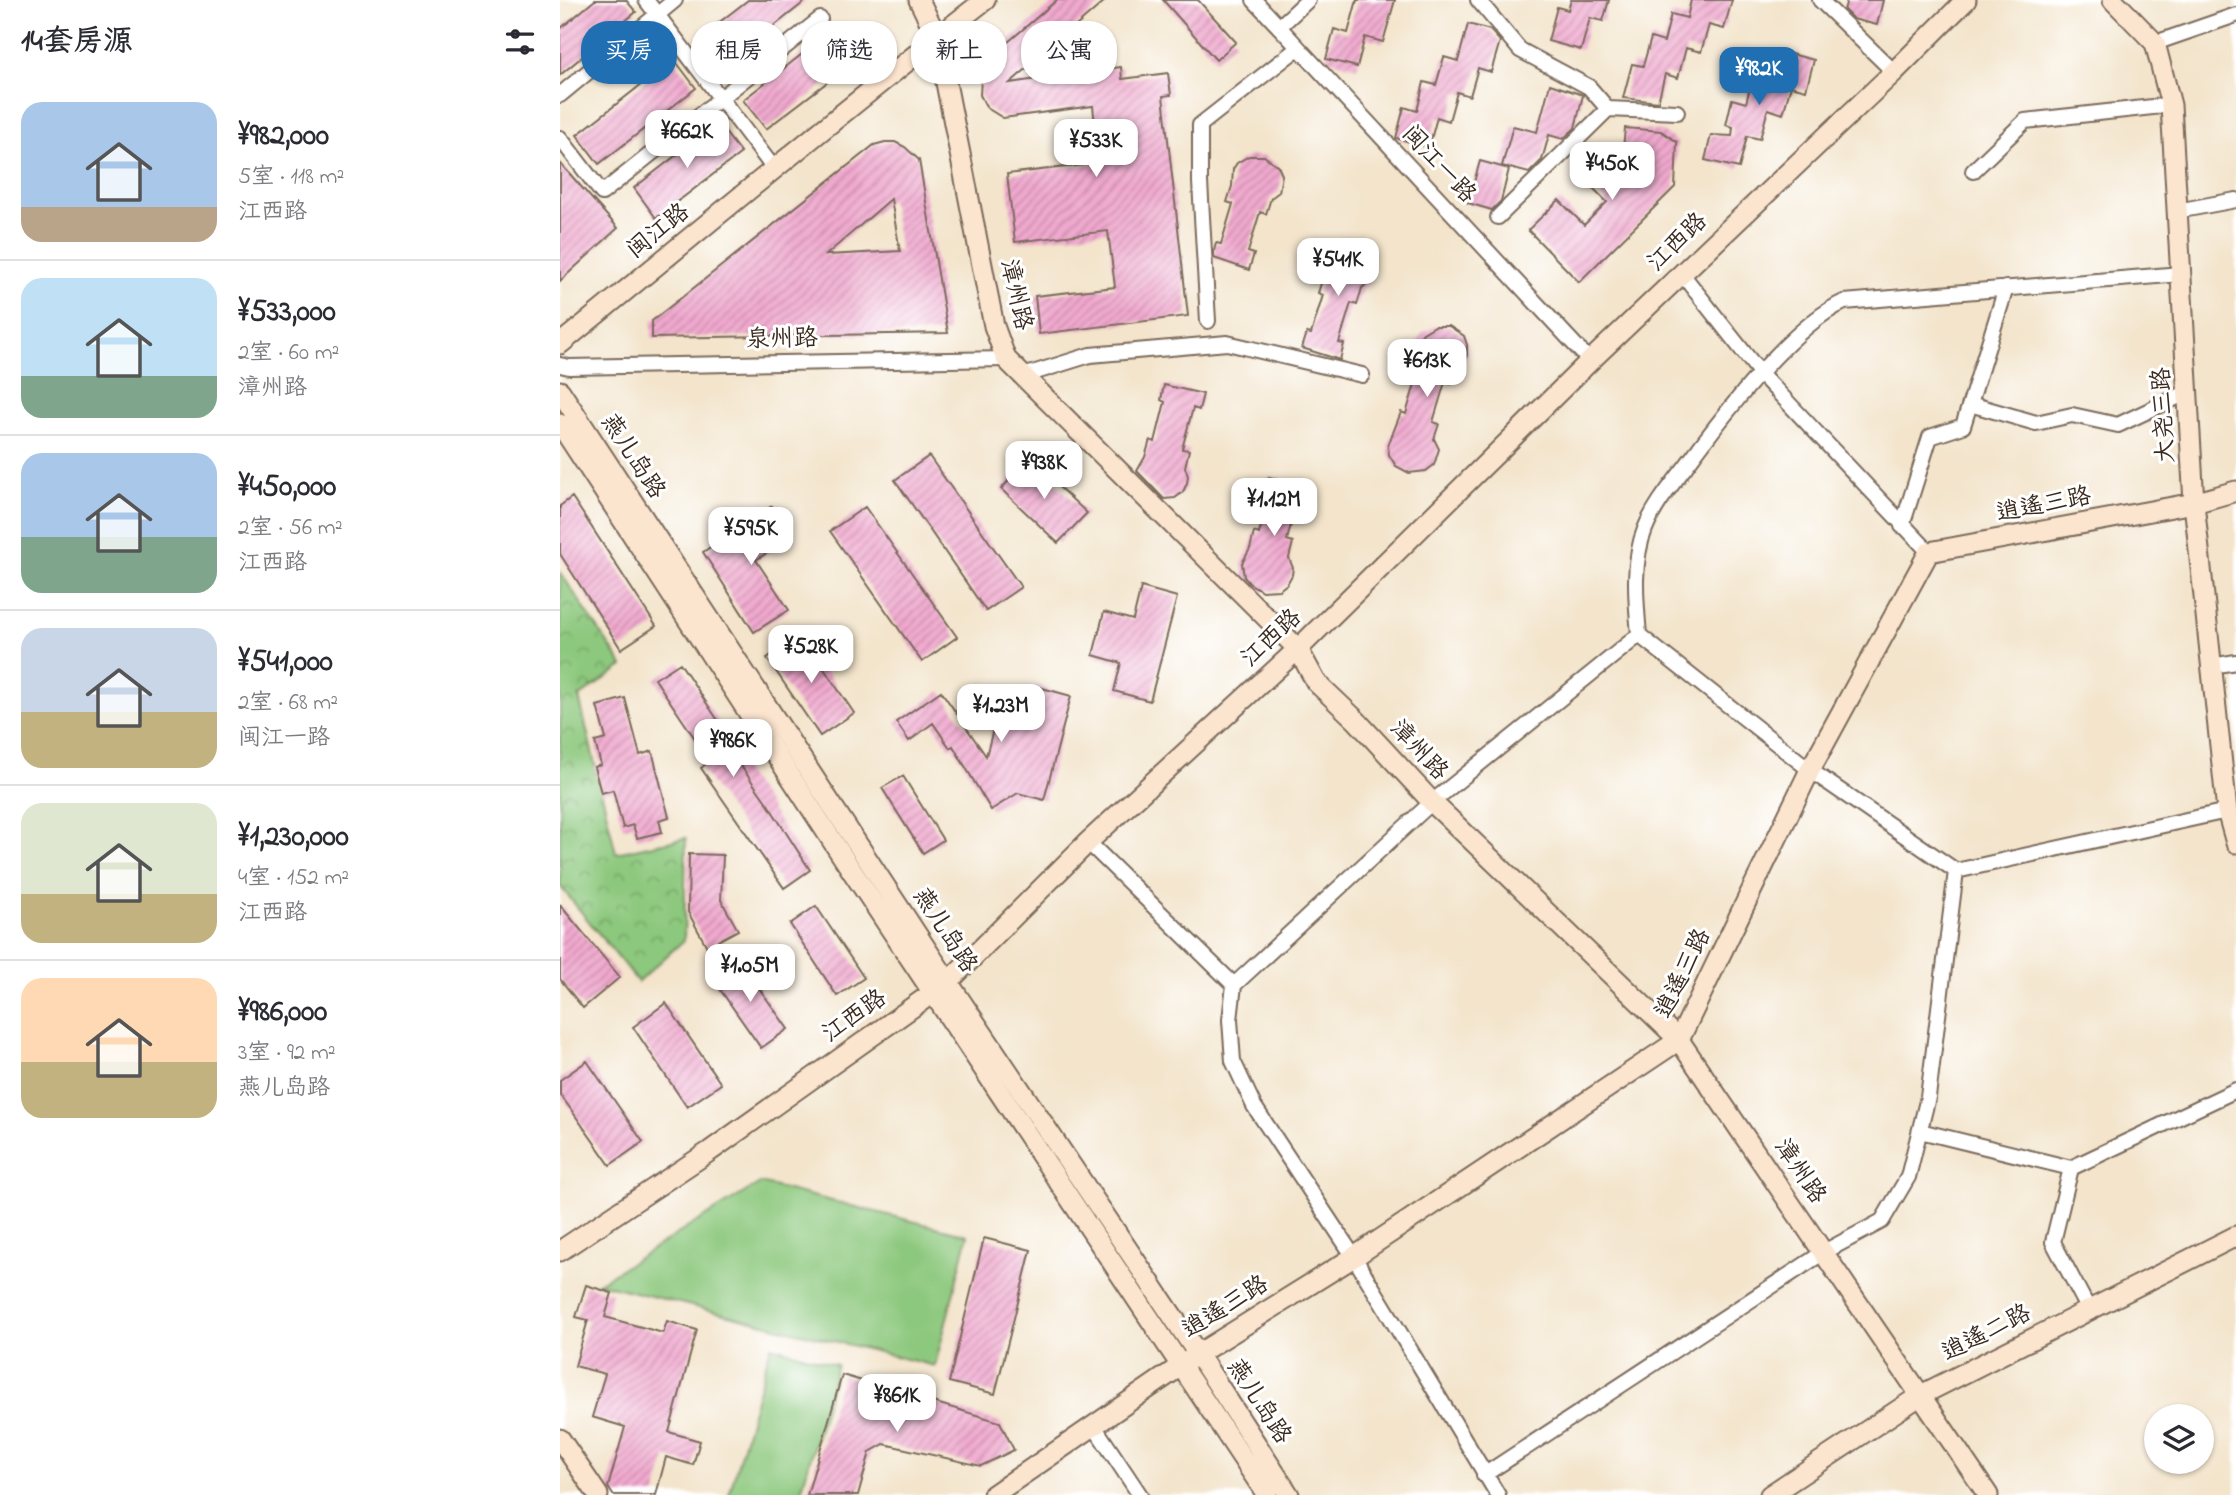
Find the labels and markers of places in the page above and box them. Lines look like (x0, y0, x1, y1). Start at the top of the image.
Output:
pin: ¥982K (1710, 48, 1808, 107)
pin: ¥662K (638, 110, 736, 170)
pin: ¥533K (1047, 120, 1145, 179)
pin: ¥450K (1563, 142, 1661, 202)
pin: ¥541K (1289, 238, 1387, 298)
pin: ¥613K (1378, 340, 1476, 399)
pin: ¥938K (995, 442, 1093, 501)
pin: ¥1.12M (1217, 478, 1331, 538)
pin: ¥595K (702, 508, 800, 567)
pin: ¥528K (762, 626, 860, 685)
pin: ¥1.23M (944, 684, 1058, 744)
pin: ¥986K (684, 720, 782, 779)
pin: ¥1.05M (693, 944, 807, 1004)
pin: ¥861K (848, 1374, 946, 1434)

